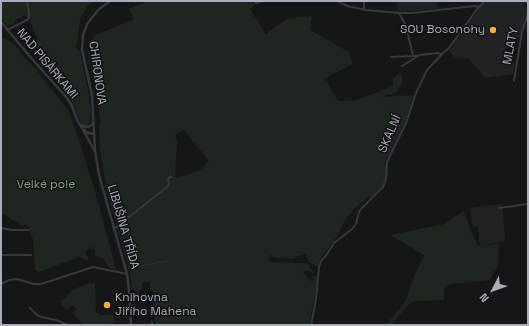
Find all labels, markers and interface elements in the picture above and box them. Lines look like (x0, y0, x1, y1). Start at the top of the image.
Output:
place label: SOU Bosonohy (400, 23, 485, 37)
marker: SOU Bosonohy (488, 25, 498, 35)
street label: NAD PISÁRKAMI (13, 26, 81, 102)
street label: MLATY (500, 26, 522, 66)
street label: CHIRONOVA (85, 40, 109, 106)
street label: SKALNÍ (375, 113, 405, 155)
park label: Velké pole (17, 178, 75, 192)
street label: LIBUŠINA TŘÍDA (104, 183, 142, 271)
north arrow (473, 270, 513, 310)
text: N (476, 290, 492, 305)
place label: Knihovna Jiřího Mahena (115, 291, 196, 319)
marker: Knihovna Jiřího Mahena (102, 300, 112, 310)

